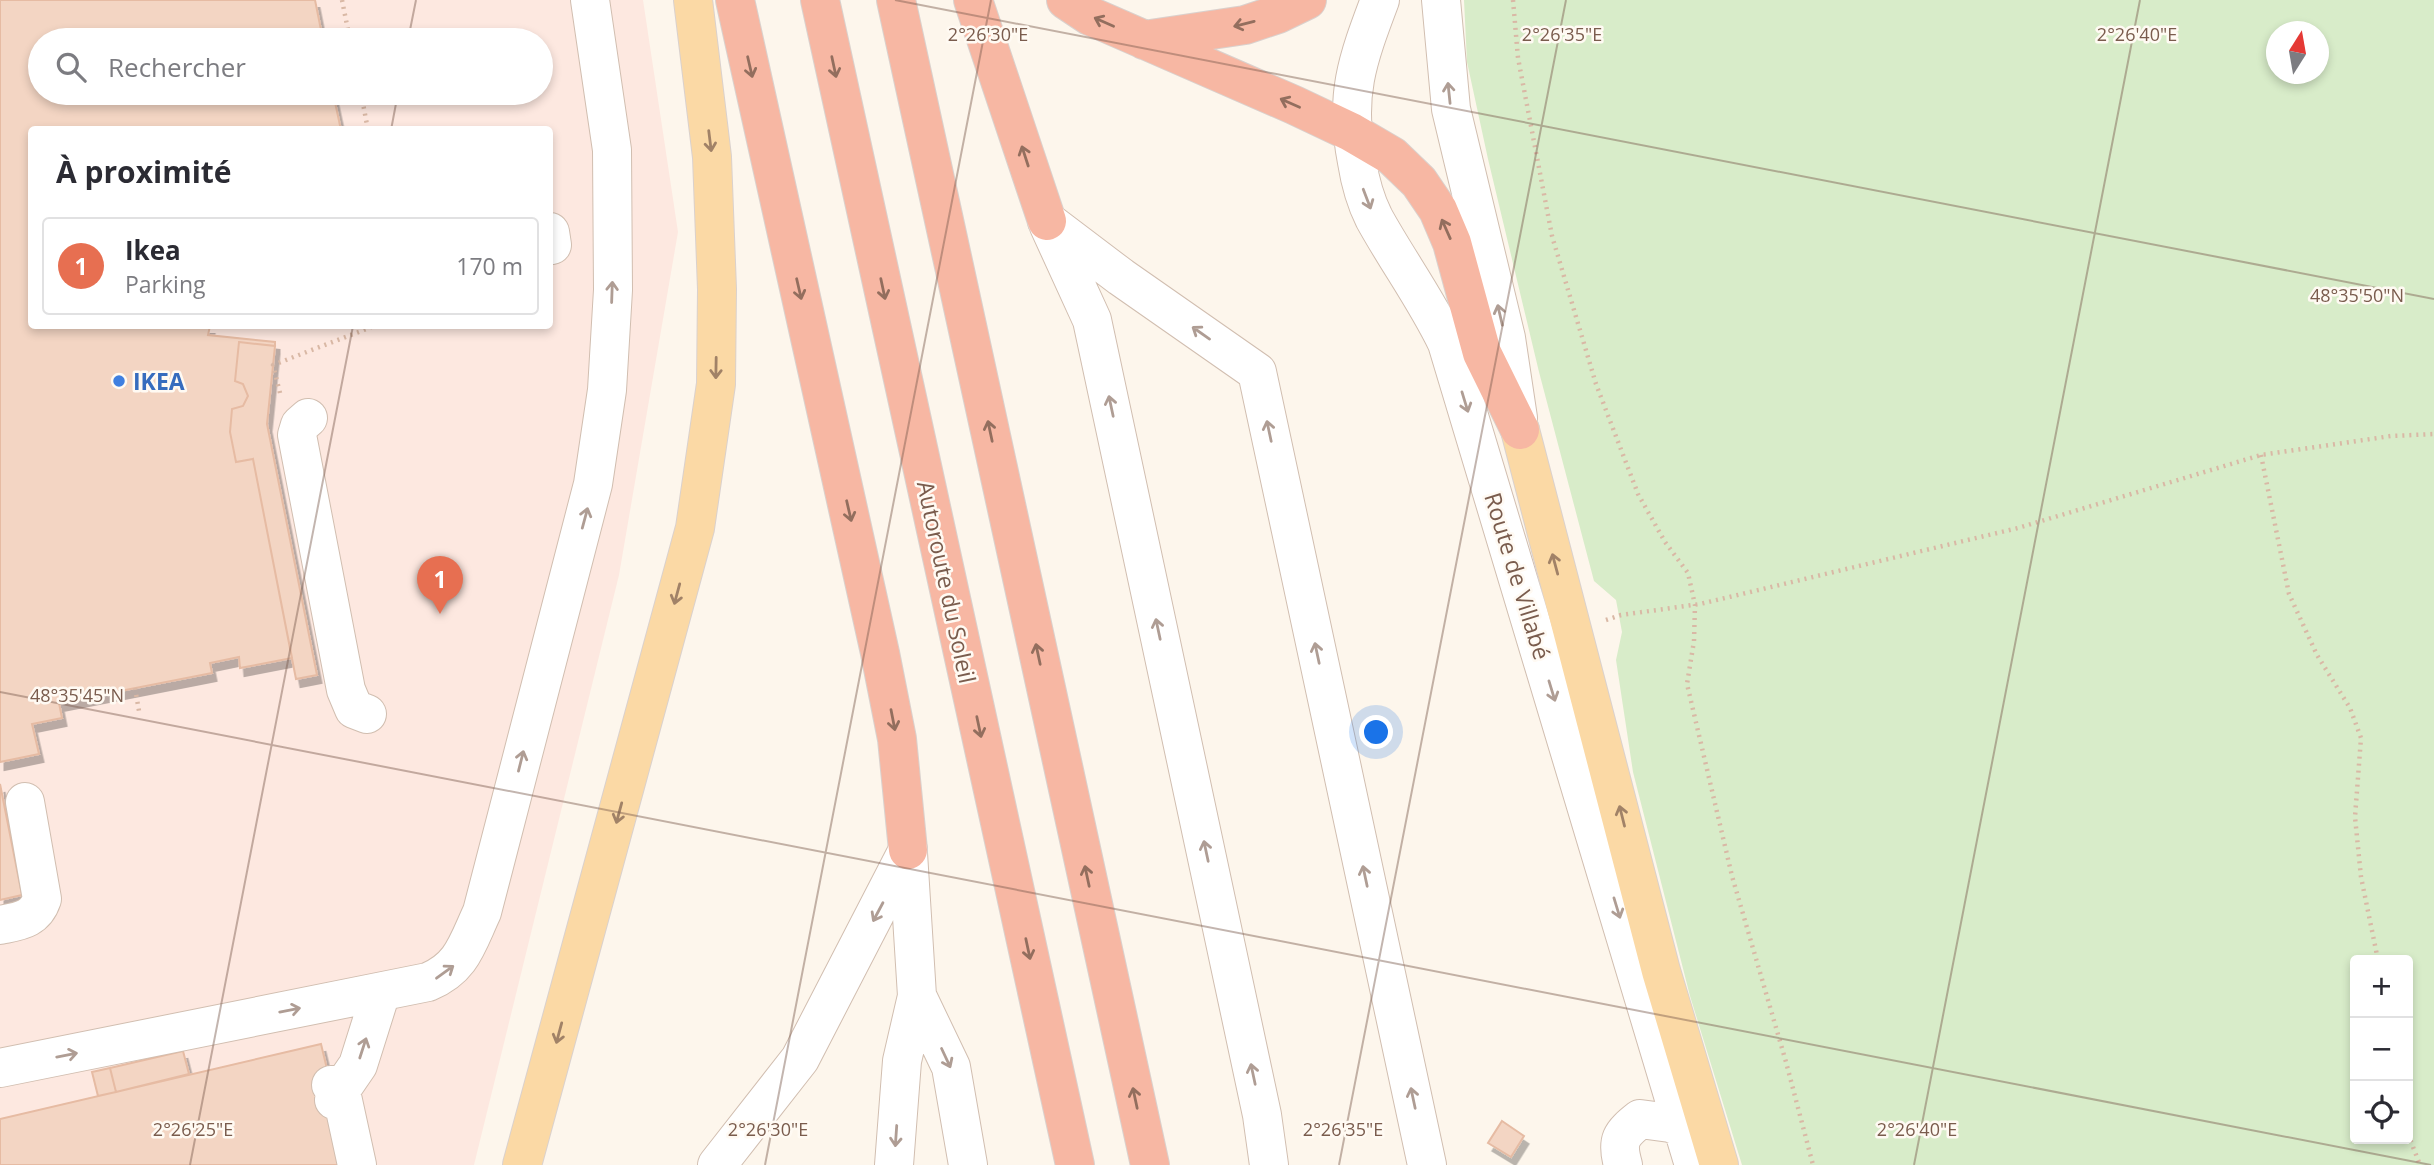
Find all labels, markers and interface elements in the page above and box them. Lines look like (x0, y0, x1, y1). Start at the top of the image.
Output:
one-way arrow (1093, 15, 1115, 28)
one-way arrow (1233, 18, 1255, 31)
north arrow (2266, 21, 2329, 84)
text: 2°26'30"E (948, 22, 1028, 46)
text: 2°26'35"E (1522, 22, 1602, 46)
text: 2°26'40"E (2097, 22, 2177, 46)
search box (28, 28, 553, 105)
icon: search (52, 48, 90, 86)
text: Rechercher (108, 49, 246, 85)
one-way arrow (743, 55, 757, 78)
one-way arrow (828, 55, 842, 78)
one-way arrow (1443, 83, 1456, 105)
one-way arrow (1279, 96, 1301, 109)
one-way arrow (703, 129, 716, 152)
one-way arrow (1018, 146, 1030, 168)
text: À proximité (56, 151, 232, 192)
one-way arrow (1361, 187, 1374, 209)
one-way arrow (1439, 219, 1452, 241)
text: Ikea (125, 232, 181, 268)
text: 1 (74, 250, 88, 282)
text: 170 m (456, 250, 523, 282)
text: Parking (125, 268, 206, 300)
one-way arrow (793, 277, 806, 300)
one-way arrow (877, 277, 890, 300)
one-way arrow (606, 281, 619, 304)
text: 48°35'50"N (2310, 283, 2404, 307)
one-way arrow (1493, 304, 1506, 327)
one-way arrow (1192, 326, 1211, 340)
one-way arrow (709, 356, 723, 379)
place label: IKEA (133, 365, 185, 397)
marker: IKEA (111, 373, 127, 389)
one-way arrow (1460, 391, 1472, 413)
one-way arrow (1103, 395, 1117, 418)
one-way arrow (1262, 420, 1276, 443)
one-way arrow (983, 421, 996, 443)
street label: Autoroute du Soleil (910, 478, 984, 686)
street label: Route de Villabé (1477, 489, 1559, 663)
one-way arrow (842, 499, 856, 522)
one-way arrow (579, 507, 592, 529)
one-way arrow (1548, 553, 1561, 576)
pin: 1 (417, 556, 463, 614)
one-way arrow (670, 582, 683, 604)
one-way arrow (1151, 618, 1165, 641)
one-way arrow (1310, 642, 1323, 665)
one-way arrow (1031, 643, 1045, 666)
one-way arrow (1547, 679, 1560, 701)
text: 48°35'45"N (30, 683, 124, 707)
one-way arrow (887, 708, 900, 731)
one-way arrow (973, 715, 986, 737)
your location (1359, 715, 1393, 749)
one-way arrow (515, 751, 528, 773)
one-way arrow (612, 802, 625, 824)
one-way arrow (1615, 805, 1628, 828)
one-way arrow (1198, 840, 1212, 863)
one-way arrow (1080, 865, 1093, 888)
one-way arrow (1357, 865, 1371, 888)
one-way arrow (1612, 897, 1625, 919)
one-way arrow (871, 901, 884, 922)
one-way arrow (1021, 937, 1035, 960)
map controls (2350, 955, 2413, 1144)
button: + (2350, 955, 2413, 1018)
one-way arrow (436, 965, 455, 980)
one-way arrow (278, 1003, 301, 1017)
button: − (2350, 1018, 2413, 1081)
one-way arrow (552, 1021, 565, 1044)
one-way arrow (358, 1038, 370, 1060)
one-way arrow (55, 1047, 78, 1061)
one-way arrow (940, 1047, 954, 1068)
one-way arrow (1246, 1063, 1260, 1086)
button: locate (2350, 1081, 2413, 1144)
one-way arrow (1128, 1087, 1142, 1110)
one-way arrow (1405, 1087, 1419, 1110)
text: 2°26'25"E (153, 1117, 233, 1141)
text: 2°26'30"E (728, 1117, 808, 1141)
text: 2°26'35"E (1303, 1117, 1383, 1141)
text: 2°26'40"E (1877, 1117, 1957, 1141)
one-way arrow (889, 1124, 902, 1147)

